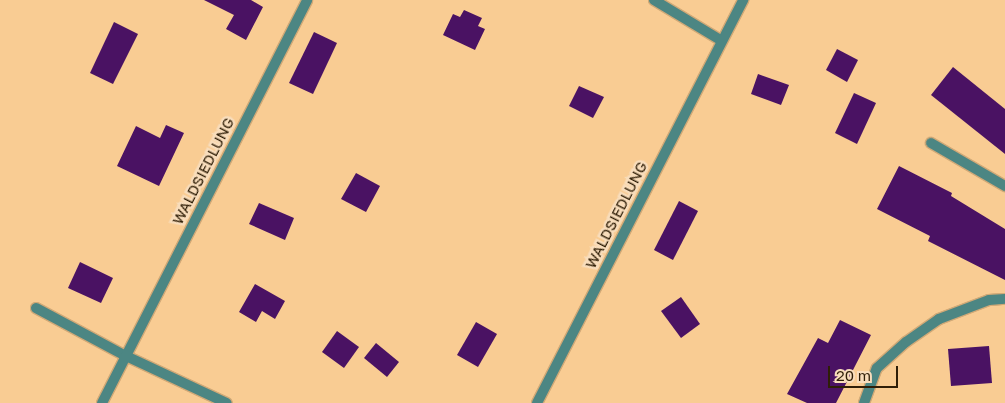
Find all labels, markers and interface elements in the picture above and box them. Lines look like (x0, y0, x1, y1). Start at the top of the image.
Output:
street label: WALDSIEDLUNG (168, 115, 238, 227)
street label: WALDSIEDLUNG (581, 159, 651, 271)
scale bar (830, 356, 900, 388)
text: 20 m (836, 366, 871, 384)

